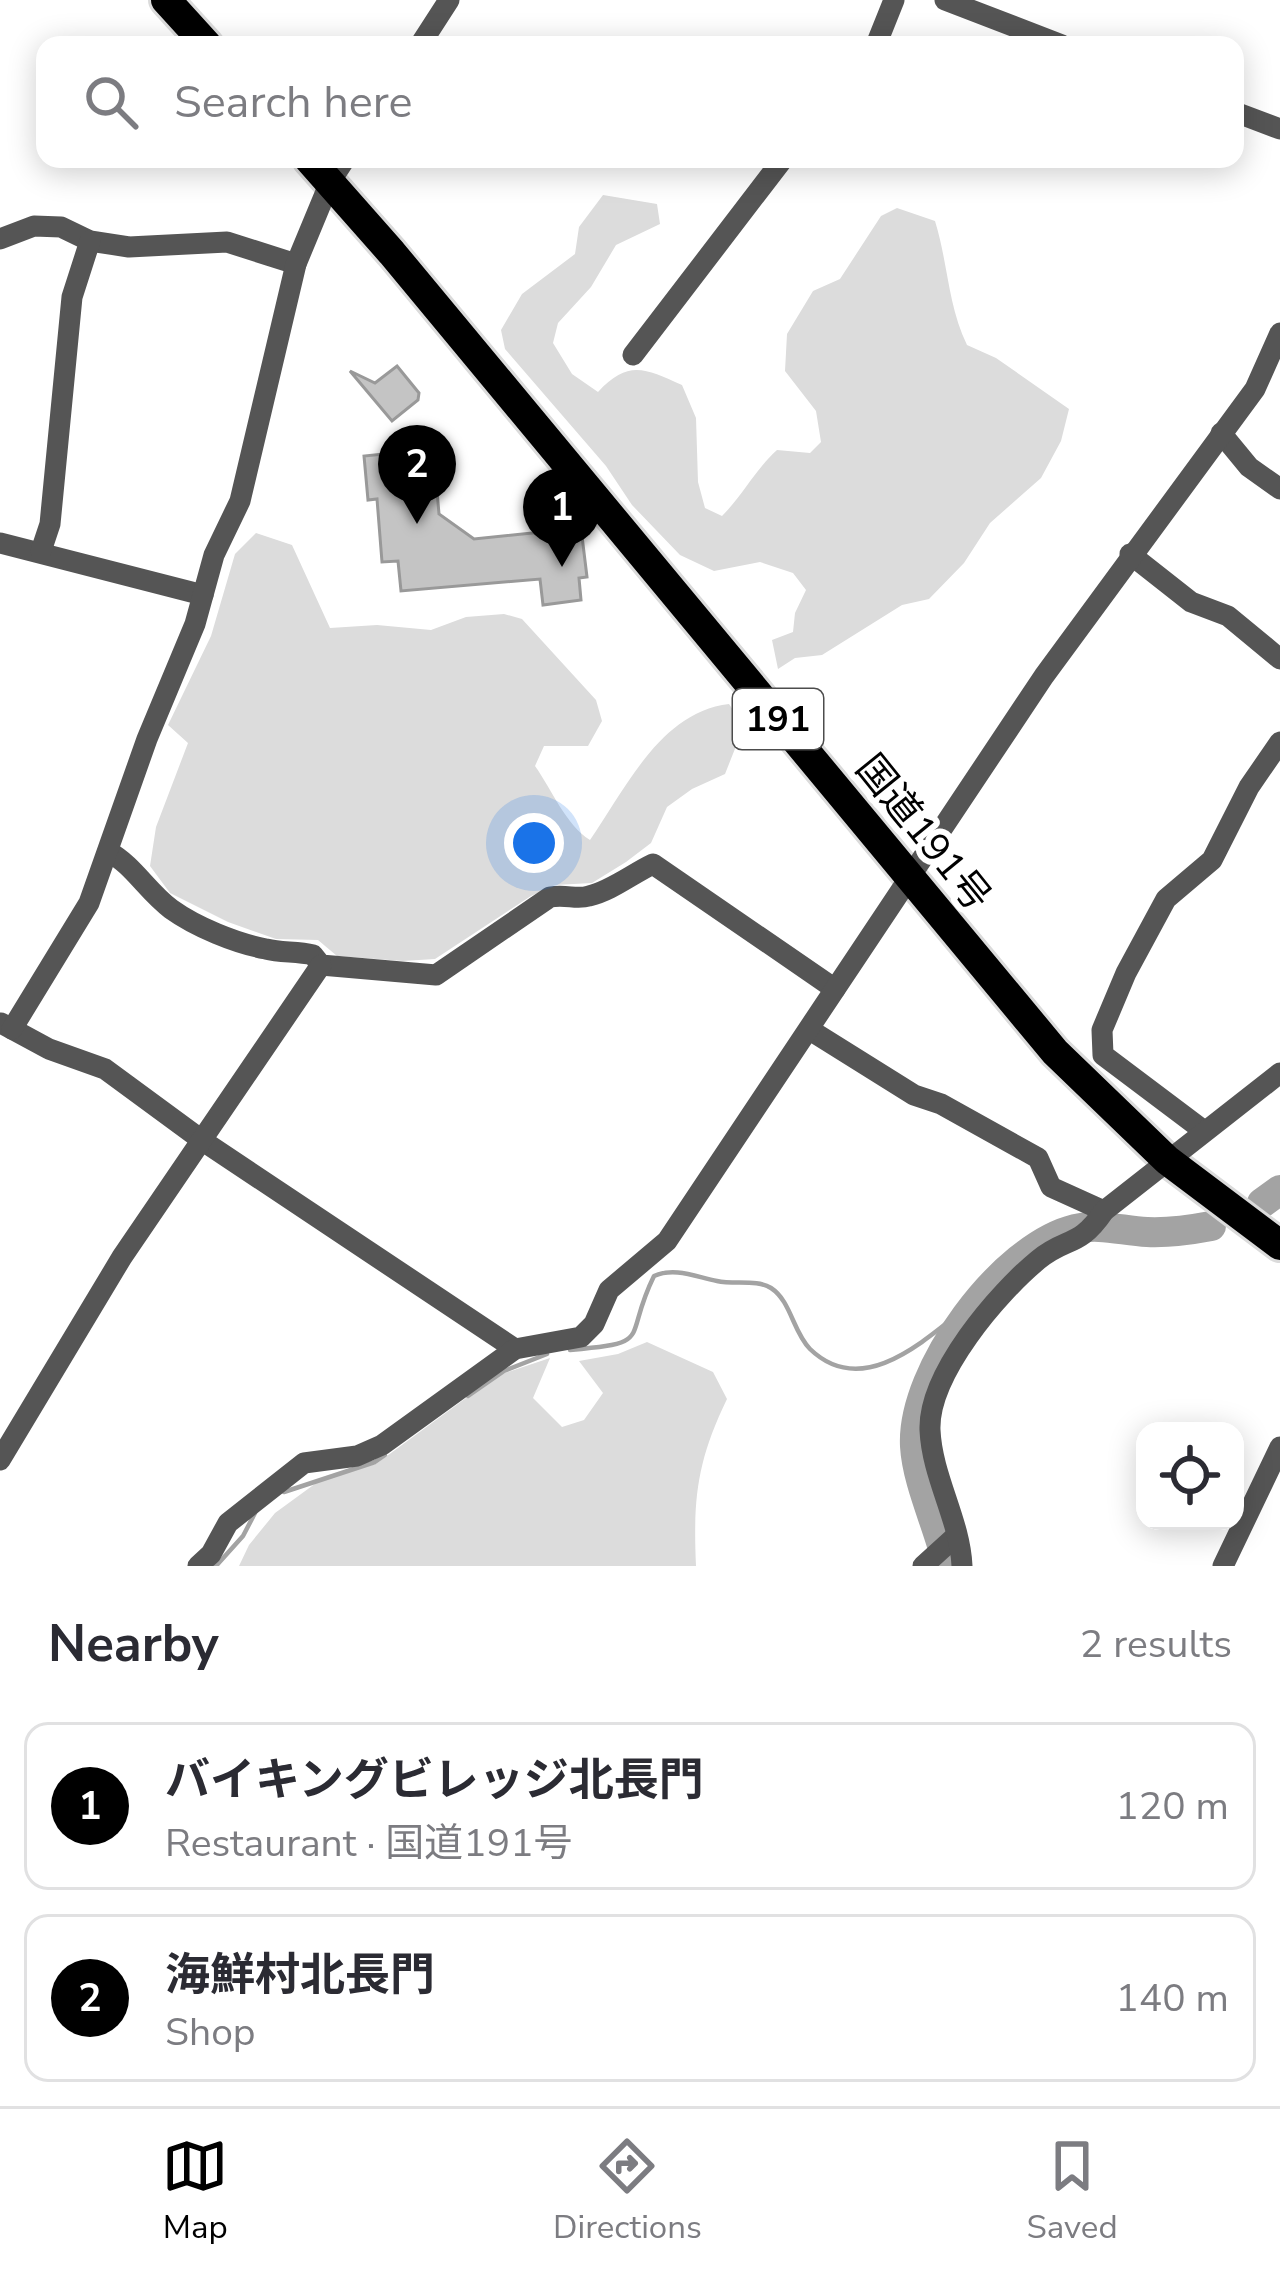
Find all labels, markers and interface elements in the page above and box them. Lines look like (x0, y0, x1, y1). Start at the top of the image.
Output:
search box (36, 36, 1244, 168)
icon: search (78, 69, 144, 135)
text: Search here (174, 72, 413, 133)
pin: 2 (378, 425, 456, 524)
pin: 1 (523, 468, 601, 567)
road number: 191 (733, 689, 823, 749)
street label: 国道191号 (844, 744, 1002, 922)
your location (504, 813, 564, 873)
map controls (1136, 1422, 1244, 1530)
button: locate (1136, 1422, 1244, 1530)
text: Nearby (48, 1609, 219, 1679)
text: 2 results (1080, 1618, 1232, 1671)
text: バイキングビレッジ北長門 (165, 1750, 704, 1811)
text: 1 (78, 1780, 102, 1833)
text: 120 m (1115, 1780, 1229, 1833)
text: Restaurant · 国道191号 (165, 1817, 573, 1870)
text: 海鮮村北長門 (165, 1945, 435, 2006)
text: 2 (78, 1972, 102, 2025)
text: 140 m (1115, 1972, 1229, 2025)
text: Shop (165, 2006, 256, 2059)
tab: Map (162, 2133, 228, 2250)
tab: Directions (553, 2133, 702, 2250)
tab: Saved (1026, 2133, 1118, 2250)

